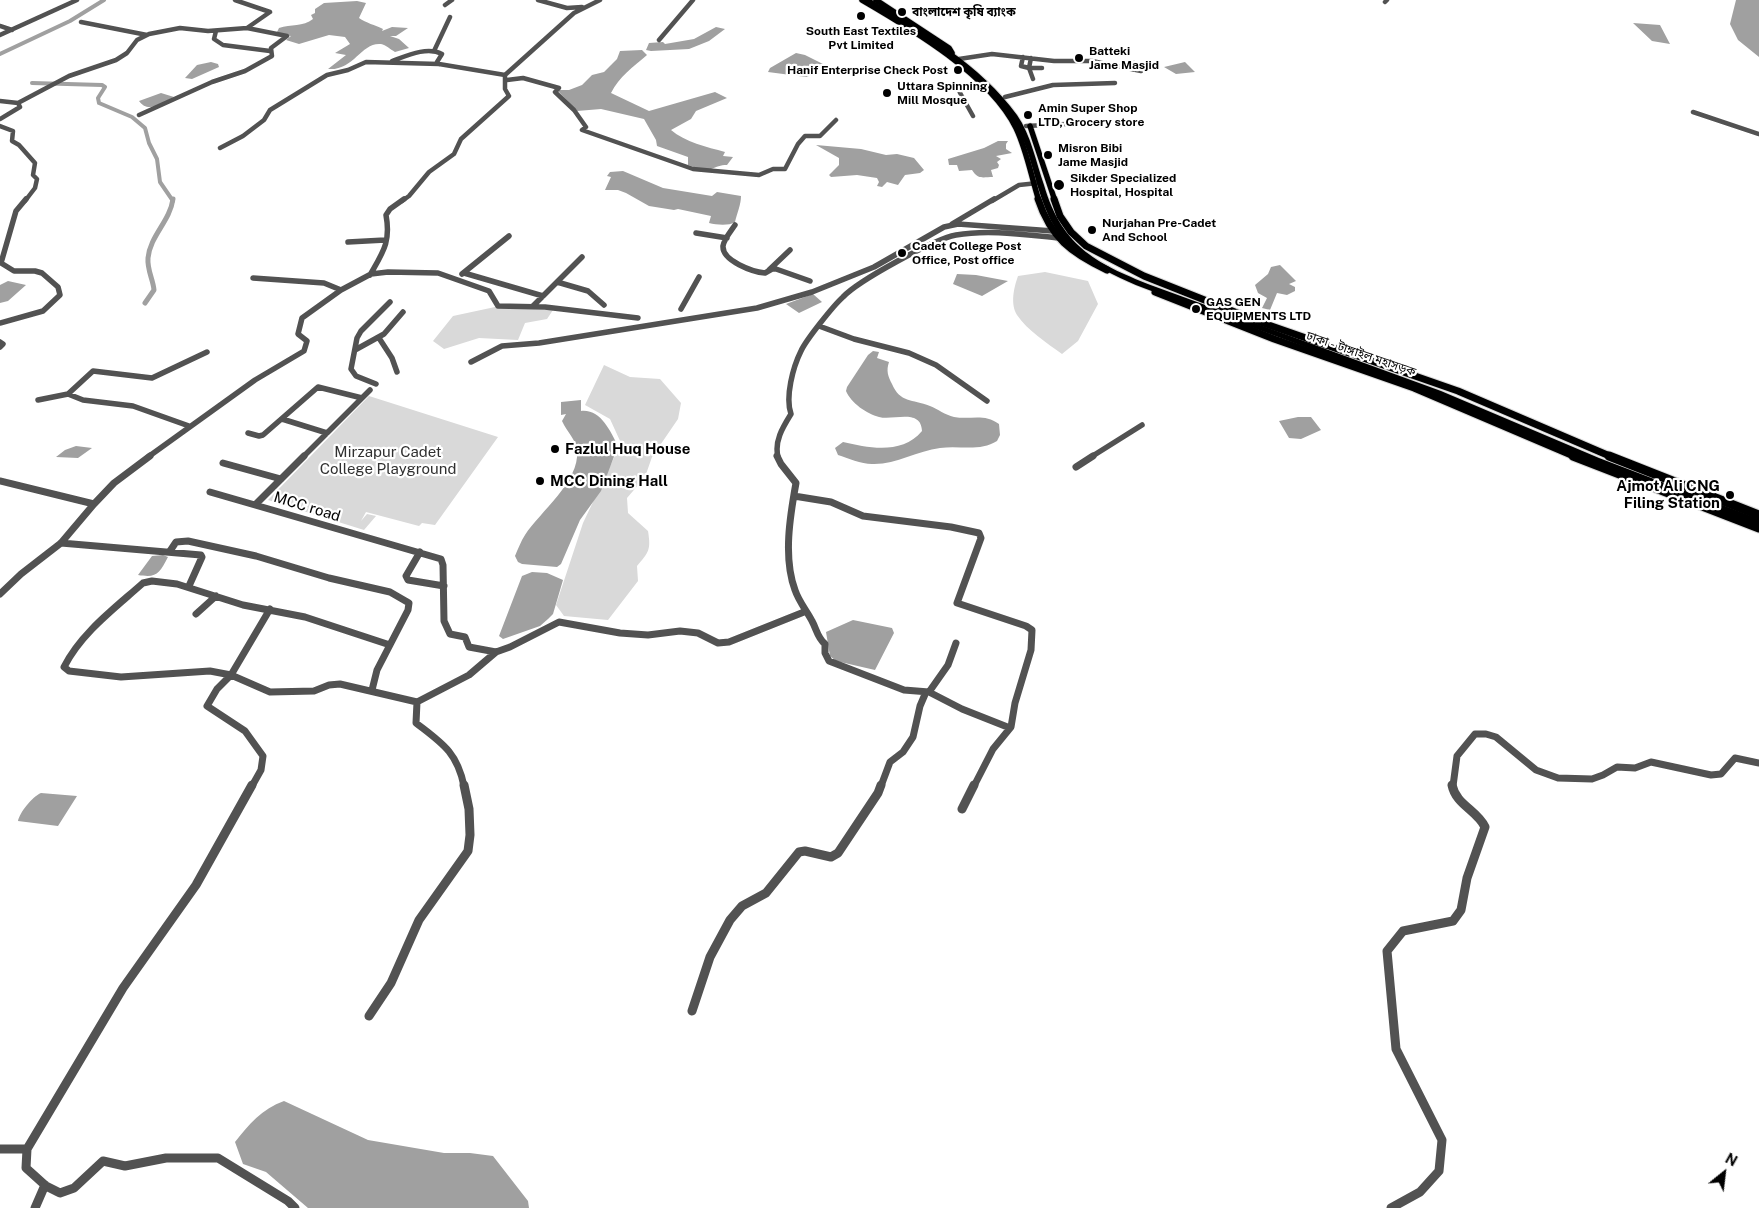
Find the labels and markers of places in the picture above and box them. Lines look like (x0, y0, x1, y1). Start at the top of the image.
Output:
place label: বাংলাদেশ কৃষি ব্যাংক (912, 5, 1016, 19)
marker: বাংলাদেশ কৃষি ব্যাংক (896, 6, 908, 18)
marker: South East Textiles Pvt Limited (855, 10, 867, 22)
place label: South East Textiles Pvt Limited (806, 24, 916, 52)
place label: Batteki Jame Masjid (1089, 44, 1159, 72)
marker: Batteki Jame Masjid (1073, 52, 1085, 64)
place label: Hanif Enterprise Check Post (787, 63, 948, 77)
marker: Hanif Enterprise Check Post (952, 64, 964, 76)
place label: Uttara Spinning Mill Mosque (897, 79, 987, 107)
marker: Uttara Spinning Mill Mosque (881, 87, 893, 99)
place label: Amin Super Shop LTD, Grocery store (1038, 101, 1144, 129)
marker: Amin Super Shop LTD, Grocery store (1022, 109, 1034, 121)
place label: Misron Bibi Jame Masjid (1058, 141, 1128, 169)
marker: Misron Bibi Jame Masjid (1042, 149, 1054, 161)
place label: Sikder Specialized Hospital, Hospital (1070, 171, 1176, 199)
marker: Sikder Specialized Hospital, Hospital (1052, 178, 1066, 192)
place label: Nurjahan Pre-Cadet And School (1102, 216, 1216, 244)
marker: Nurjahan Pre-Cadet And School (1086, 224, 1098, 236)
place label: Cadet College Post Office, Post office (912, 239, 1022, 267)
marker: Cadet College Post Office, Post office (896, 247, 908, 259)
place label: GAS GEN EQUIPMENTS LTD (1206, 295, 1311, 323)
marker: GAS GEN EQUIPMENTS LTD (1190, 303, 1202, 315)
place label: Fazlul Huq House (565, 440, 690, 458)
marker: Fazlul Huq House (549, 443, 561, 455)
place label: MCC Dining Hall (550, 472, 668, 490)
marker: MCC Dining Hall (534, 475, 546, 487)
place label: Ajmot Ali CNG Filing Station (1616, 477, 1720, 512)
marker: Ajmot Ali CNG Filing Station (1724, 489, 1736, 501)

